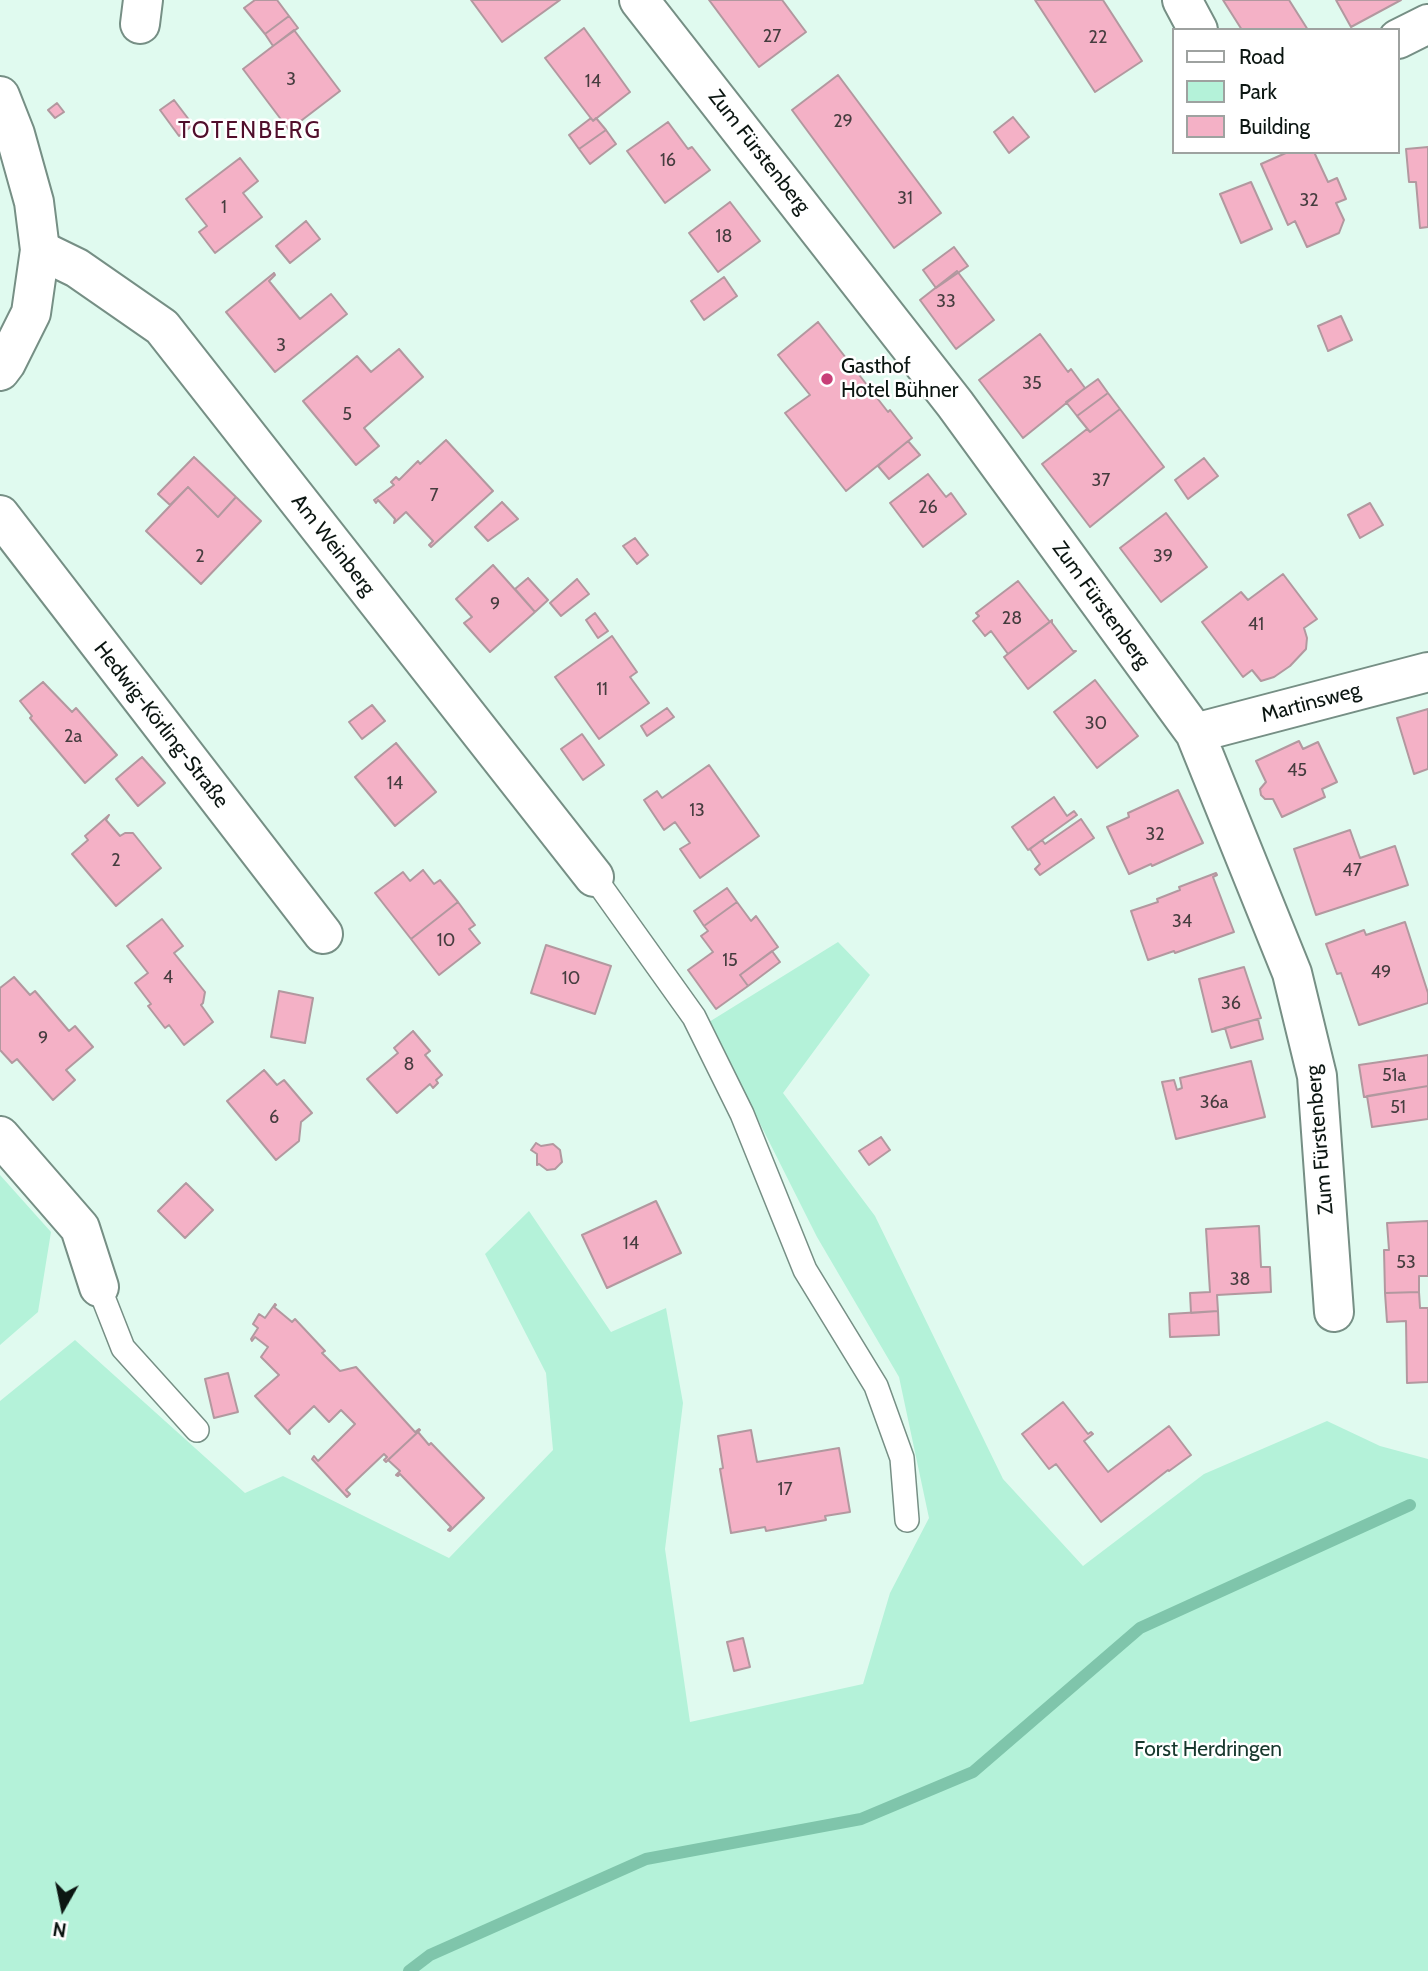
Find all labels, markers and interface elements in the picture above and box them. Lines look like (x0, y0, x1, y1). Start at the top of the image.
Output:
house number: 27 (763, 26, 781, 48)
house number: 22 (1089, 27, 1107, 49)
legend (1172, 28, 1400, 154)
text: Road (1239, 44, 1285, 69)
house number: 3 (286, 69, 296, 91)
house number: 14 (585, 71, 601, 93)
text: Park (1239, 79, 1277, 104)
street label: Zum Fürstenberg (703, 85, 815, 219)
house number: 29 (833, 111, 853, 133)
text: Building (1239, 114, 1310, 139)
district label: TOTENBERG (179, 117, 321, 145)
house number: 16 (660, 150, 676, 172)
house number: 31 (897, 188, 913, 210)
house number: 32 (1299, 190, 1319, 212)
house number: 1 (221, 197, 227, 219)
house number: 18 (716, 226, 732, 248)
house number: 33 (936, 291, 956, 313)
house number: 3 (276, 335, 286, 357)
place label: Gasthof Hotel Bühner (841, 354, 958, 404)
marker: Gasthof Hotel Bühner (819, 371, 835, 387)
house number: 35 (1022, 373, 1042, 395)
house number: 5 (342, 404, 352, 426)
house number: 37 (1092, 470, 1110, 492)
house number: 7 (429, 485, 439, 507)
street label: Am Weinberg (286, 489, 380, 601)
house number: 26 (918, 497, 938, 519)
street label: Zum Fürstenberg (1047, 537, 1155, 673)
house number: 2 (195, 546, 205, 568)
house number: 39 (1153, 546, 1173, 568)
house number: 9 (490, 594, 500, 616)
house number: 28 (1002, 608, 1022, 630)
house number: 41 (1248, 614, 1264, 636)
street label: Hedwig-Körling-Straße (88, 637, 234, 813)
street label: Martinsweg (1259, 678, 1363, 728)
house number: 11 (596, 679, 608, 701)
house number: 30 (1085, 713, 1107, 735)
house number: 2a (64, 726, 82, 748)
house number: 45 (1287, 760, 1307, 782)
house number: 14 (387, 773, 403, 795)
house number: 13 (689, 800, 705, 822)
house number: 32 (1145, 824, 1165, 846)
house number: 2 (111, 850, 121, 872)
house number: 47 (1342, 860, 1362, 882)
house number: 34 (1172, 911, 1192, 933)
house number: 10 (437, 930, 455, 952)
house number: 15 (722, 950, 738, 972)
house number: 49 (1371, 962, 1391, 984)
house number: 4 (163, 967, 173, 989)
house number: 10 (562, 968, 580, 990)
house number: 36 (1221, 993, 1241, 1015)
house number: 9 (38, 1028, 48, 1050)
house number: 8 (404, 1054, 414, 1076)
street label: Zum Fürstenberg (1301, 1064, 1339, 1216)
house number: 51a (1382, 1065, 1406, 1087)
house number: 36a (1200, 1092, 1228, 1114)
house number: 51 (1390, 1097, 1406, 1119)
house number: 6 (269, 1107, 279, 1129)
house number: 14 (623, 1233, 639, 1255)
house number: 53 (1396, 1252, 1416, 1274)
house number: 38 (1230, 1269, 1250, 1291)
house number: 17 (778, 1479, 792, 1501)
park label: Forst Herdringen (1134, 1737, 1282, 1763)
north arrow (28, 1873, 98, 1943)
text: N (51, 1917, 68, 1942)

